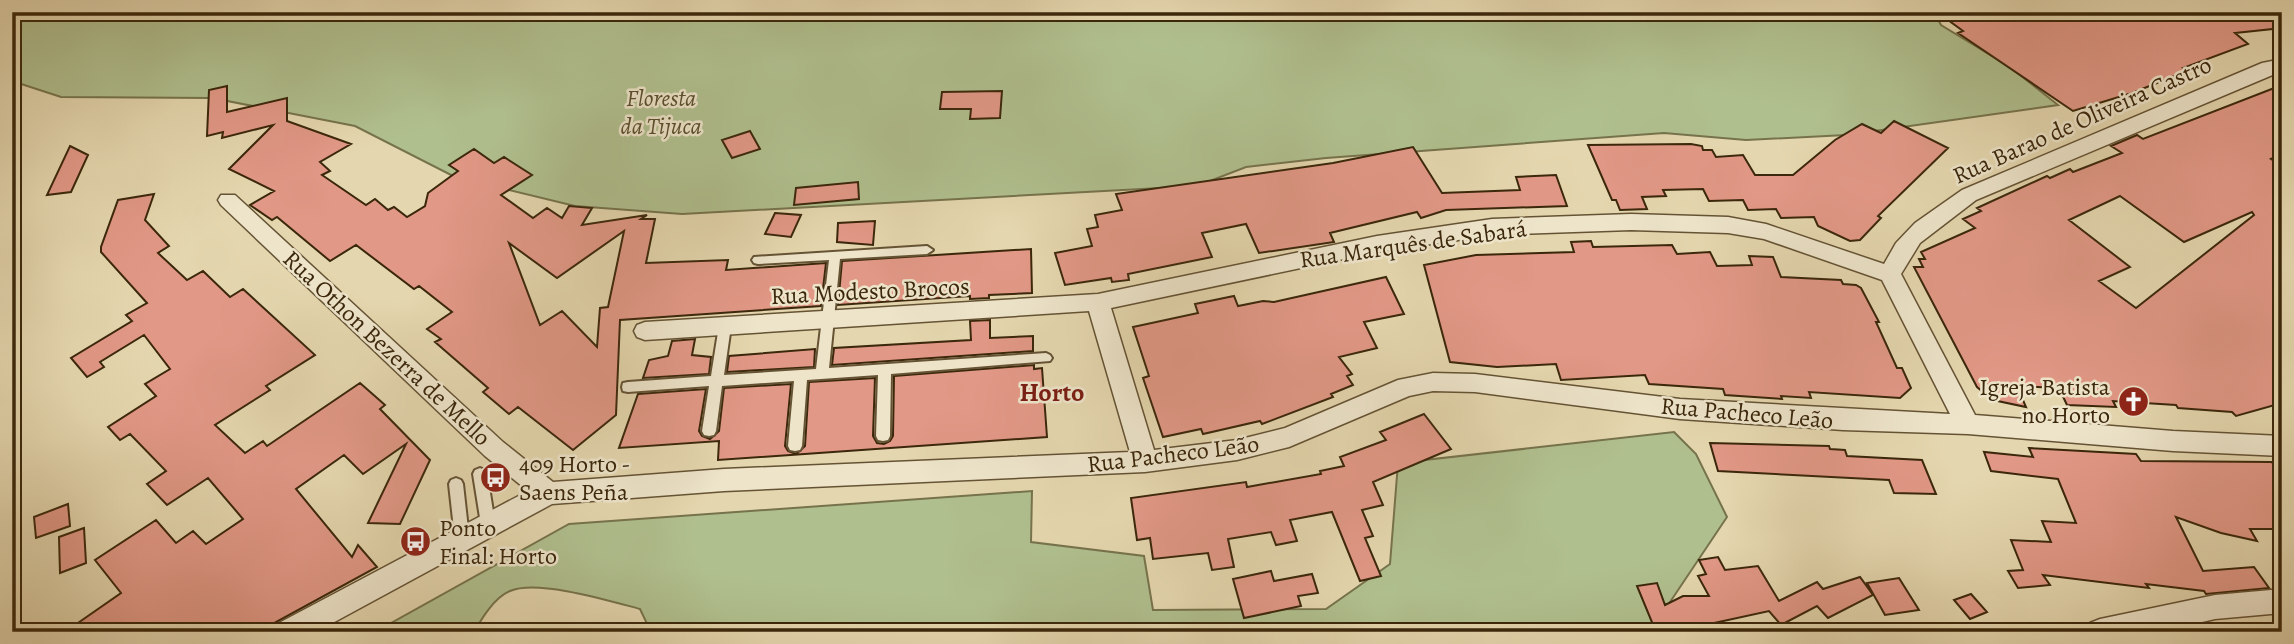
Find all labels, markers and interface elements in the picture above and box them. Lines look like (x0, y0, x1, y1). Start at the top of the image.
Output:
street label: Rua Barao de Oliveira Castro (1947, 48, 2217, 192)
park label: Floresta da Tijuca (621, 82, 701, 142)
street label: Rua Marquês de Sabará (1297, 212, 1529, 276)
street label: Rua Othon Bezerra de Mello (276, 243, 498, 453)
street label: Rua Modesto Brocos (770, 270, 970, 312)
place label: Igreja Batista no Horto (1979, 371, 2111, 431)
district label: Horto (1019, 375, 1085, 410)
church icon: Igreja Batista no Horto (2116, 384, 2150, 418)
street label: Rua Pacheco Leão (1659, 390, 1835, 436)
street label: Rua Pacheco Leão (1085, 428, 1261, 480)
place label: 409 Horto - Saens Peña (519, 448, 630, 508)
bus stop icon: 409 Horto - Saens Peña (479, 461, 513, 495)
place label: Ponto Final: Horto (439, 512, 557, 572)
bus stop icon: Ponto Final: Horto (399, 525, 433, 559)

